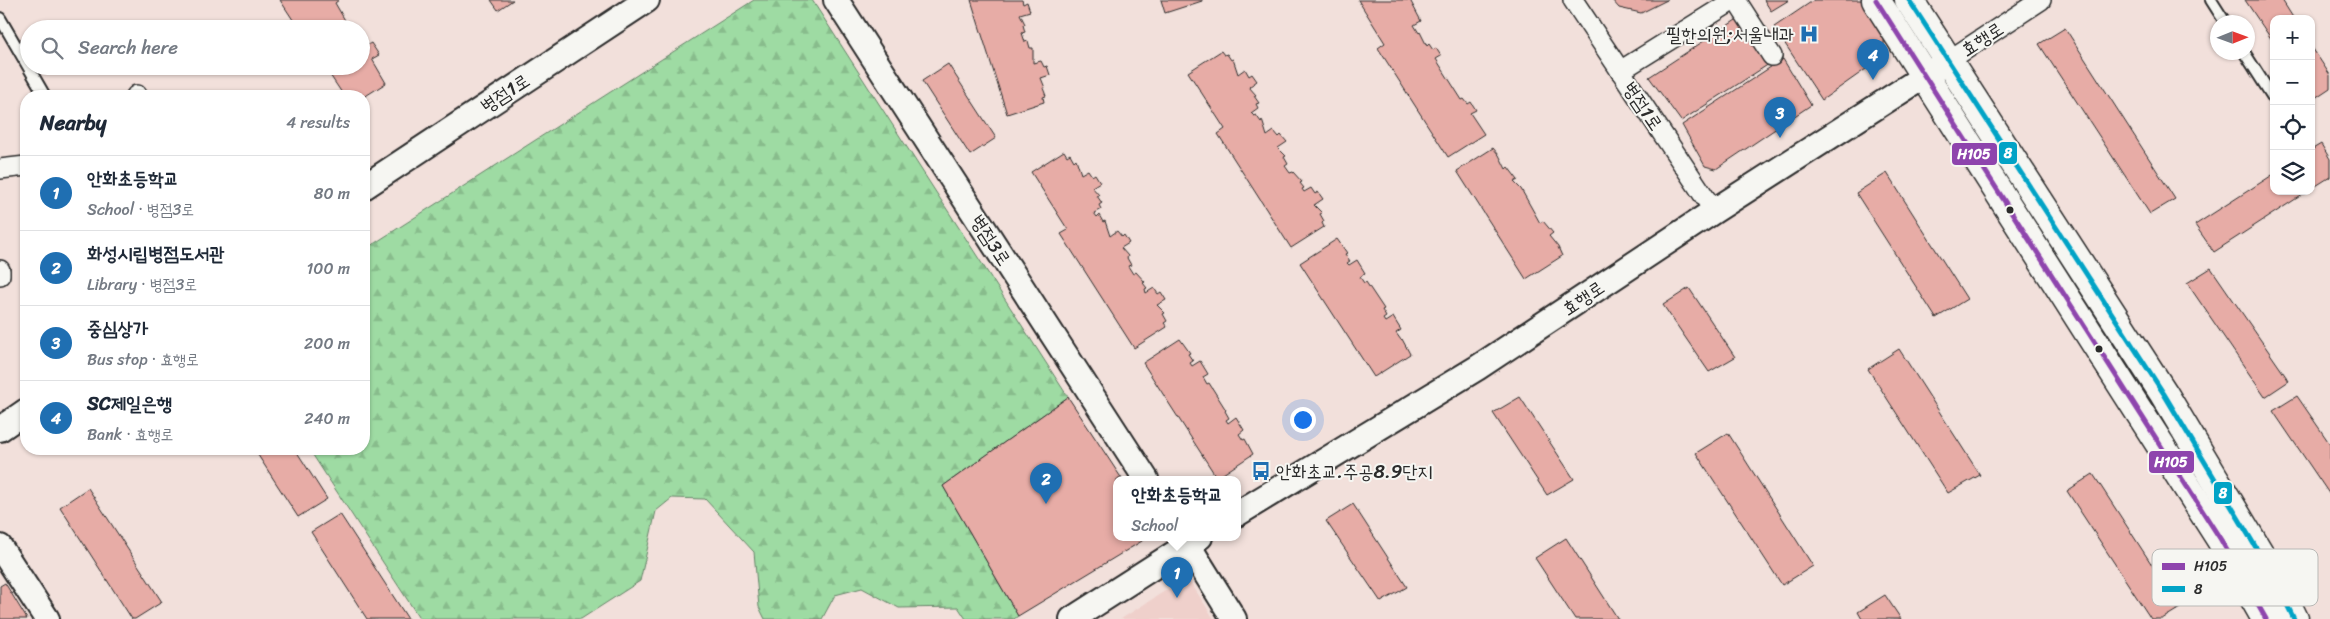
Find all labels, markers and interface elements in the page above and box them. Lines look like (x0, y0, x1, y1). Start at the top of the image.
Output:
street label: 효행로 (1954, 13, 2010, 65)
north arrow (2210, 15, 2255, 60)
map controls (2270, 15, 2315, 195)
button: + (2270, 15, 2315, 60)
place label: 필한의원;서울내과 (1666, 18, 1794, 51)
search box (20, 20, 370, 75)
hospital icon: 필한의원;서울내과 (1798, 23, 1820, 45)
text: Search here (78, 31, 178, 64)
icon: search (38, 34, 66, 62)
pin: 4 (1857, 39, 1889, 80)
button: − (2270, 60, 2315, 105)
street label: 병점1로 (473, 64, 537, 122)
street label: 병점1로 (1614, 74, 1672, 138)
pin: 3 (1764, 97, 1796, 138)
text: Nearby (40, 104, 106, 142)
button: locate (2270, 105, 2315, 150)
text: 4 results (286, 108, 350, 137)
line badge: 8 (1998, 141, 2018, 165)
text: 8 (2003, 141, 2013, 166)
line badge: H105 (1951, 142, 1998, 166)
text: H105 (1956, 142, 1991, 167)
button: layers (2270, 150, 2315, 195)
text: 안화초등학교 (87, 162, 179, 195)
text: 1 (53, 179, 59, 208)
text: 80 m (314, 179, 350, 208)
text: School · 병점3로 (87, 195, 194, 224)
unlabelled marker (2005, 205, 2015, 215)
street label: 병점3로 (962, 207, 1020, 273)
text: 화성시립병점도서관 (87, 237, 225, 270)
text: 2 (51, 254, 61, 283)
text: 100 m (306, 254, 350, 283)
text: Library · 병점3로 (87, 270, 197, 299)
street label: 효행로 (1555, 271, 1611, 325)
text: 중심상가 (87, 312, 148, 345)
text: 3 (52, 329, 60, 358)
text: 200 m (304, 329, 350, 358)
unlabelled marker (2094, 344, 2104, 354)
text: Bus stop · 효행로 (87, 345, 199, 374)
text: SC제일은행 (87, 387, 172, 420)
text: 4 (51, 404, 61, 433)
text: 240 m (304, 404, 350, 433)
your location (1290, 407, 1316, 433)
text: Bank · 효행로 (87, 420, 173, 449)
line badge: H105 (2148, 450, 2195, 474)
text: H105 (2153, 450, 2188, 475)
place label: 안화초교.주공8.9단지 (1276, 455, 1433, 488)
bus stop icon: 안화초교.주공8.9단지 (1250, 460, 1272, 482)
pin: 2 (1030, 463, 1062, 504)
popup (1113, 476, 1241, 541)
text: 안화초등학교 (1131, 478, 1223, 511)
line badge: 8 (2213, 481, 2233, 505)
text: 8 (2218, 481, 2228, 506)
text: School (1131, 511, 1178, 540)
legend (2152, 549, 2318, 606)
text: H105 (2194, 554, 2228, 579)
pin: 1 (1161, 557, 1193, 598)
text: 8 (2194, 577, 2203, 602)

